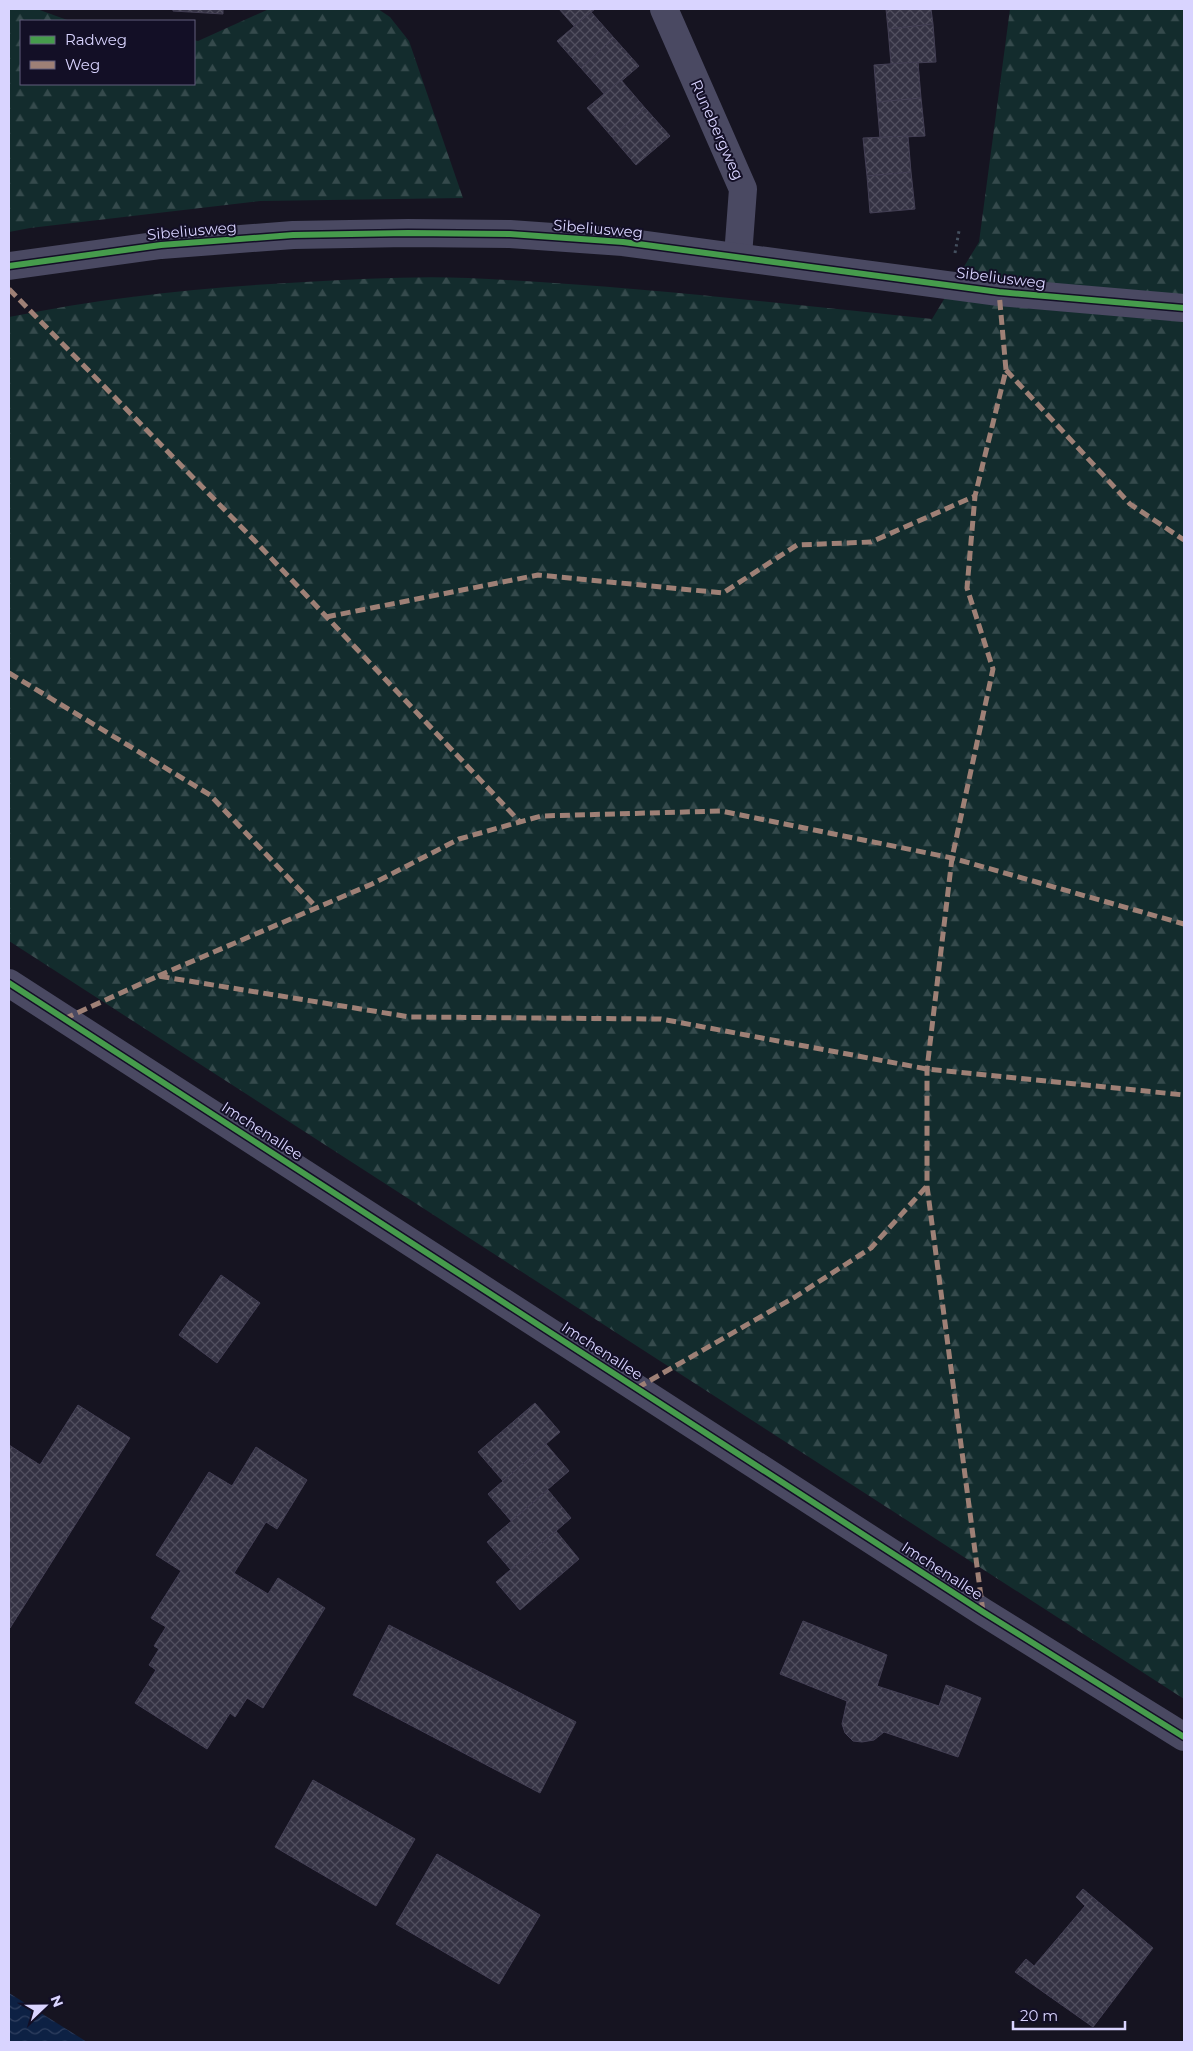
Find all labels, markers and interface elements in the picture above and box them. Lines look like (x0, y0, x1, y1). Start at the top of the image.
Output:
legend (20, 20, 195, 85)
text: Radweg (65, 30, 127, 49)
text: Weg (65, 55, 100, 74)
street label: Runebergweg (687, 77, 748, 183)
street label: Sibeliusweg (552, 215, 644, 242)
street label: Sibeliusweg (146, 217, 238, 244)
street label: Sibeliusweg (955, 263, 1047, 292)
street label: Imchenallee (218, 1097, 307, 1164)
street label: Imchenallee (558, 1317, 647, 1384)
street label: Imchenallee (898, 1537, 987, 1604)
north arrow (20, 1981, 70, 2031)
text: N (47, 1993, 68, 2010)
scale bar (1013, 1998, 1126, 2030)
text: 20 m (1020, 2006, 1058, 2025)

